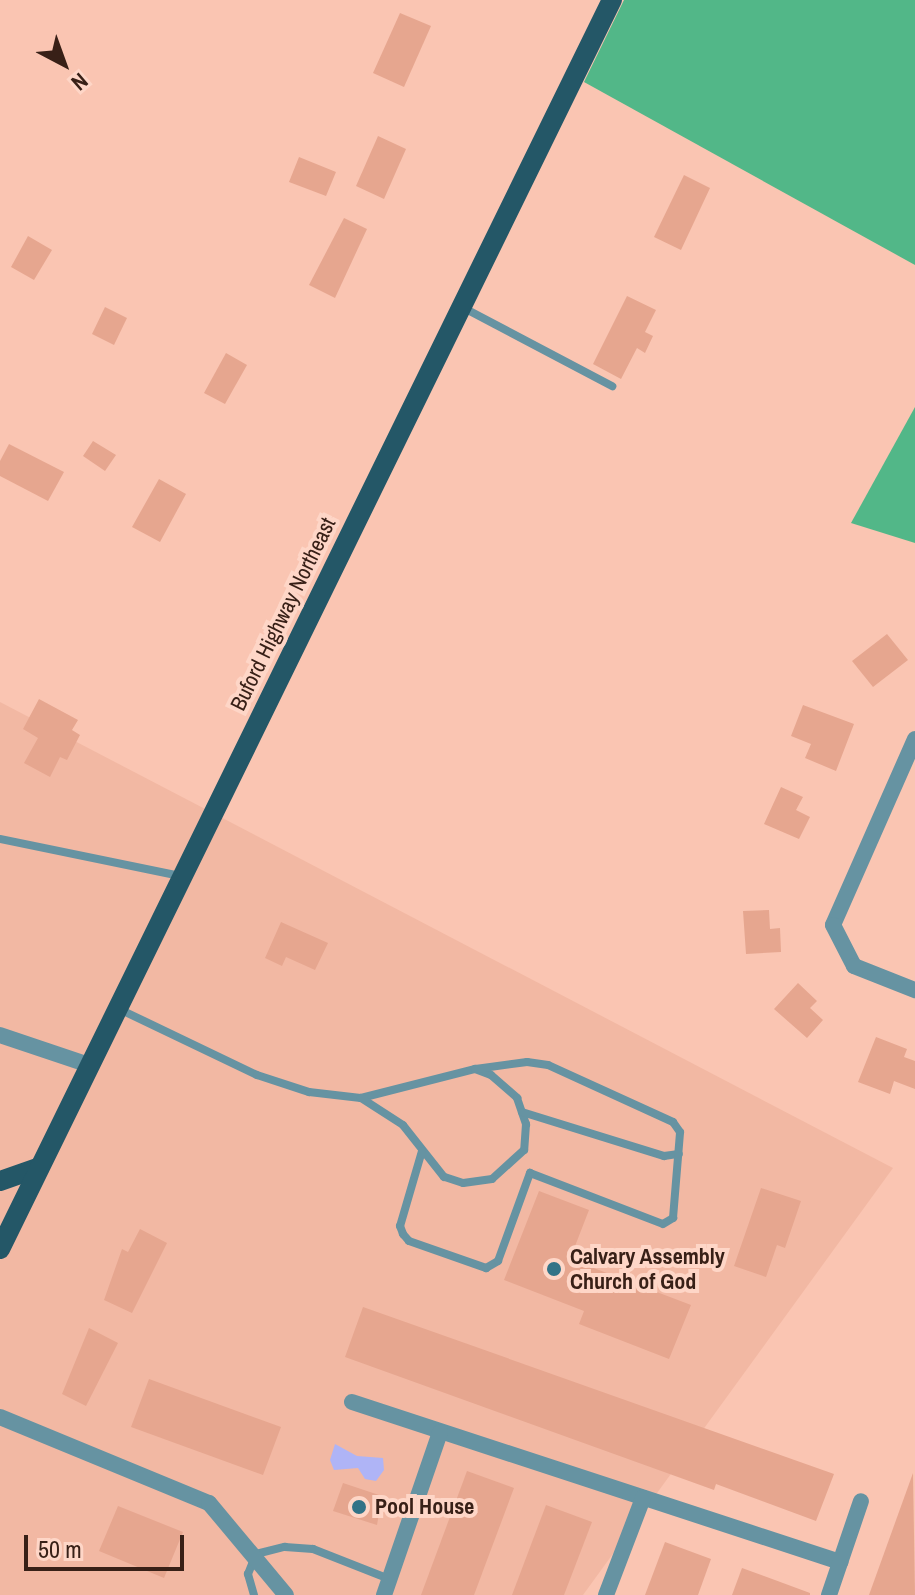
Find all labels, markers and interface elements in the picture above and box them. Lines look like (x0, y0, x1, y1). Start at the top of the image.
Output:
north arrow (24, 24, 104, 104)
text: N (65, 67, 95, 98)
street label: Buford Highway Northeast (225, 513, 341, 715)
place label: Calvary Assembly Church of God (570, 1243, 725, 1294)
marker: Calvary Assembly Church of God (545, 1260, 563, 1278)
place label: Pool House (375, 1494, 474, 1520)
marker: Pool House (350, 1498, 368, 1516)
scale bar (28, 1519, 188, 1569)
text: 50 m (38, 1533, 82, 1565)

